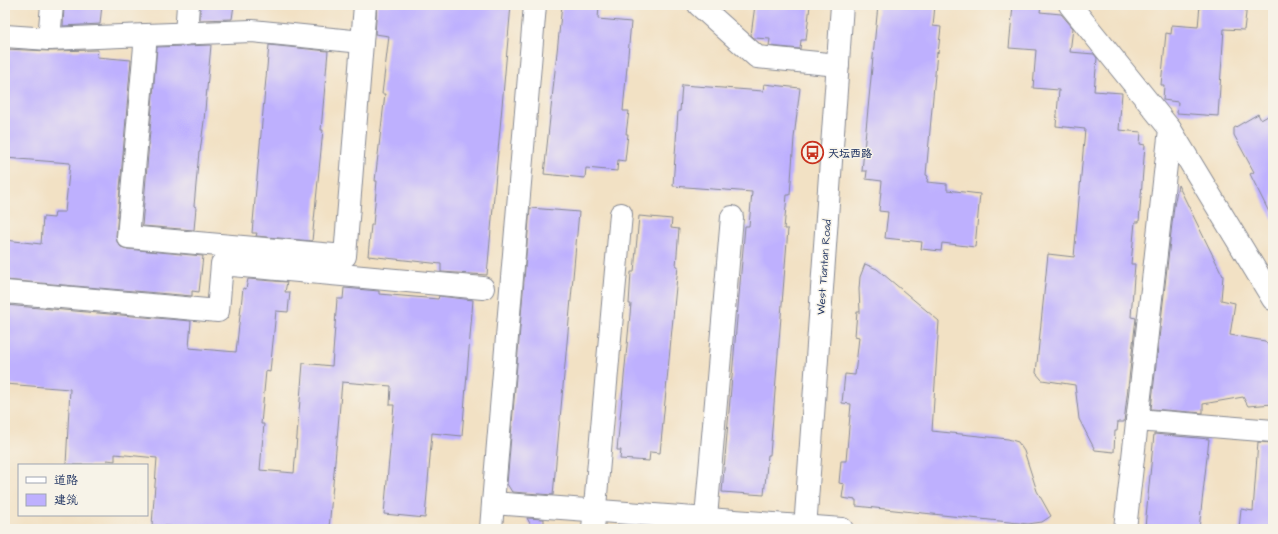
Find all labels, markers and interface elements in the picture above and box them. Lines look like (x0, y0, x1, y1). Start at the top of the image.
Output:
bus stop icon: 天坛西路 (800, 140, 826, 166)
place label: 天坛西路 (828, 146, 872, 161)
street label: West Tiantan Road (813, 218, 835, 315)
legend (18, 464, 148, 516)
text: 道路 (54, 472, 78, 489)
text: 建筑 (54, 492, 78, 509)

